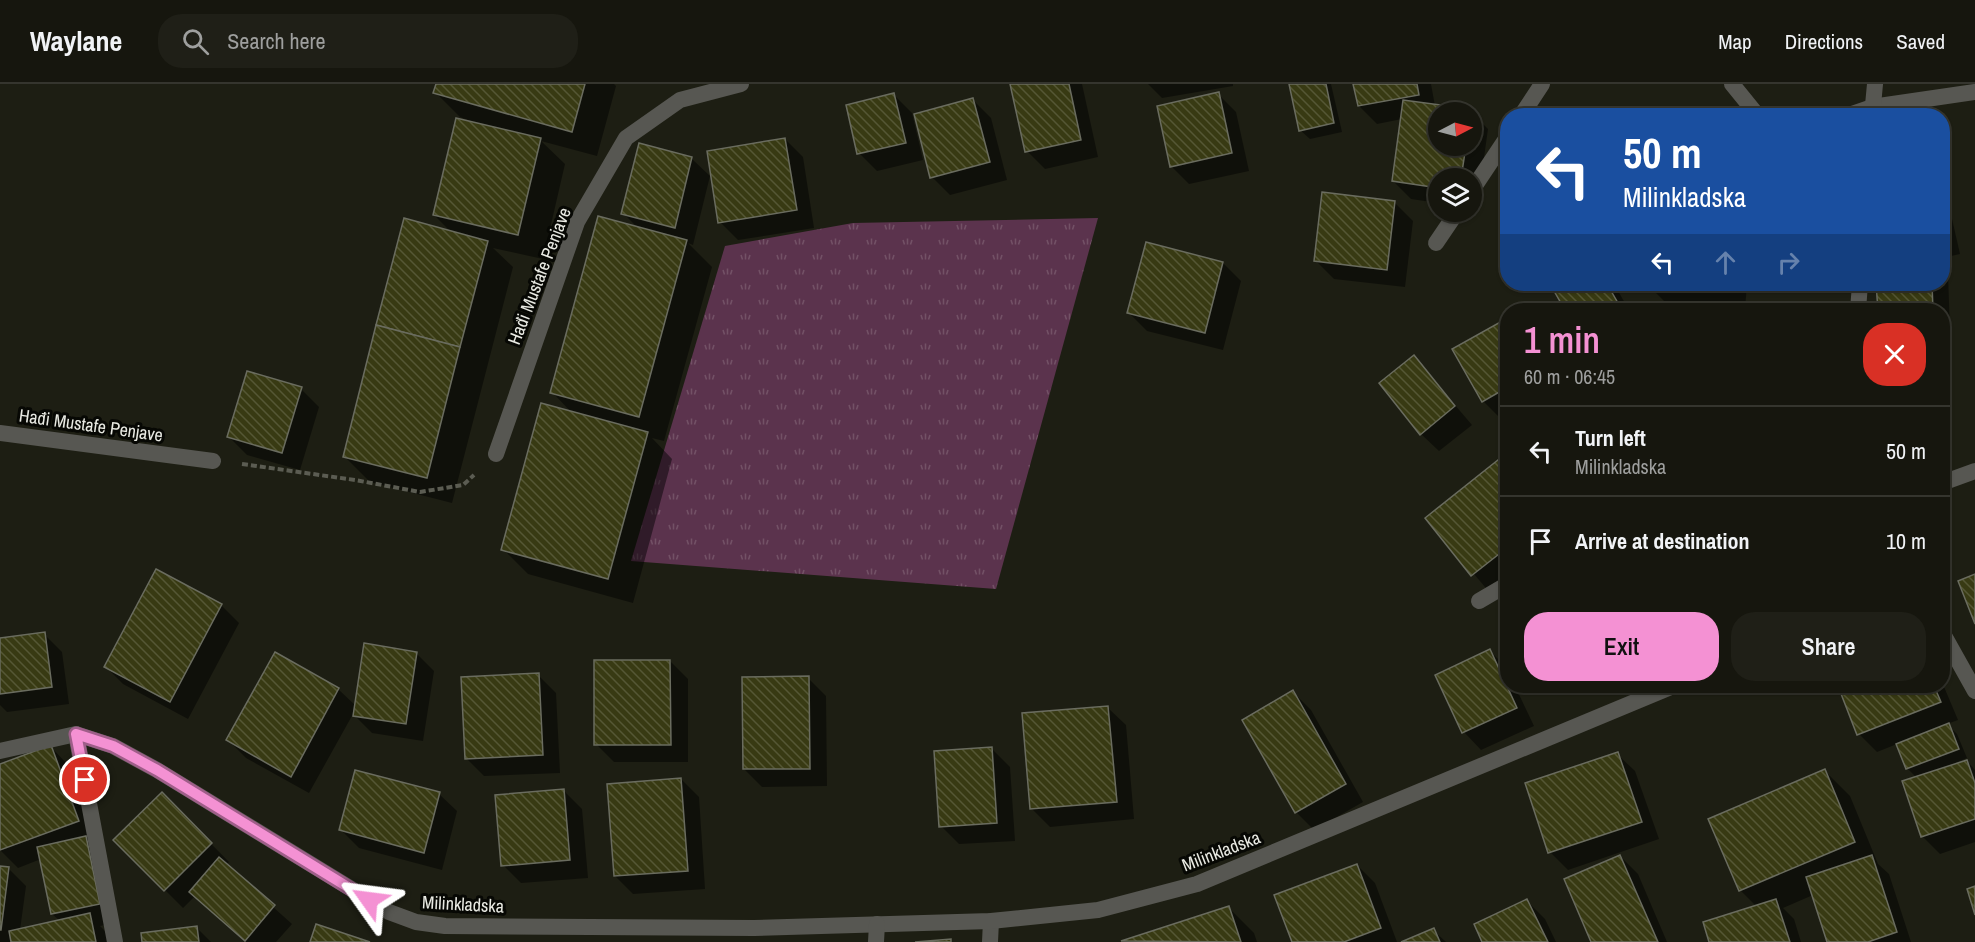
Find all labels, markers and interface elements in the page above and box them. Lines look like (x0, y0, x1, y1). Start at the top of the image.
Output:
search box (158, 14, 578, 68)
text: Waylane (30, 22, 122, 60)
icon: search (179, 25, 212, 58)
text: Search here (227, 26, 326, 56)
text: Map (1718, 27, 1752, 56)
text: Directions (1785, 27, 1863, 56)
text: Saved (1896, 27, 1945, 56)
north arrow (1428, 102, 1482, 156)
map controls (1428, 102, 1482, 222)
text: 50 m (1623, 125, 1702, 181)
icon: left (1524, 132, 1602, 210)
button: layers (1428, 168, 1482, 222)
text: Milinkladska (1623, 179, 1746, 215)
street label: Hađi Mustafe Penjave (501, 204, 577, 348)
icon: left (1646, 246, 1679, 279)
icon: ahead (1709, 246, 1742, 279)
icon: right (1772, 246, 1805, 279)
text: 1 min (1524, 316, 1600, 364)
button: close (1863, 323, 1926, 386)
text: 60 m · 06:45 (1524, 363, 1615, 390)
street label: Hađi Mustafe Penjave (17, 403, 165, 447)
text: Turn left (1575, 423, 1646, 453)
icon: left (1524, 435, 1557, 468)
text: 50 m (1886, 436, 1926, 466)
text: Milinkladska (1575, 453, 1666, 480)
icon: arrive (1524, 525, 1557, 558)
text: Arrive at destination (1575, 526, 1749, 556)
text: 10 m (1886, 526, 1926, 556)
button: Exit (1524, 612, 1719, 681)
button: Share (1731, 612, 1926, 681)
pin (59, 754, 110, 805)
icon: arrive (68, 763, 101, 796)
street label: Milinkladska (1178, 825, 1264, 877)
position arrow (337, 868, 401, 932)
street label: Milinkladska (421, 889, 505, 919)

